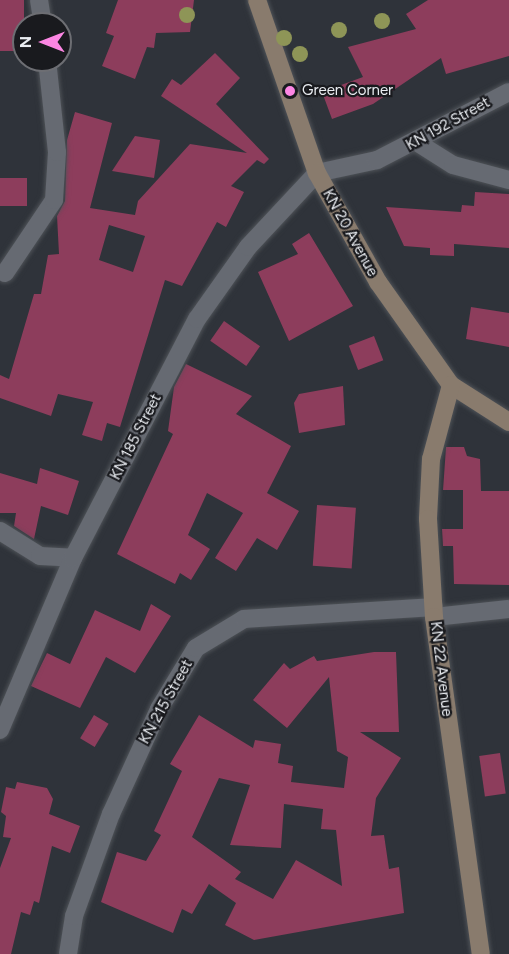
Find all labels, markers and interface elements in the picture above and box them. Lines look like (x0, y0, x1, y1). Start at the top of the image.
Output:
north arrow (12, 12, 72, 72)
text: N (16, 36, 35, 48)
place label: Green Corner (302, 82, 393, 100)
marker: Green Corner (283, 84, 297, 98)
street label: KN 192 Street (403, 94, 493, 154)
street label: KN 20 Avenue (319, 186, 381, 280)
street label: KN 185 Street (107, 391, 165, 483)
street label: KN 22 Avenue (426, 620, 456, 718)
street label: KN 215 Street (135, 657, 197, 747)

